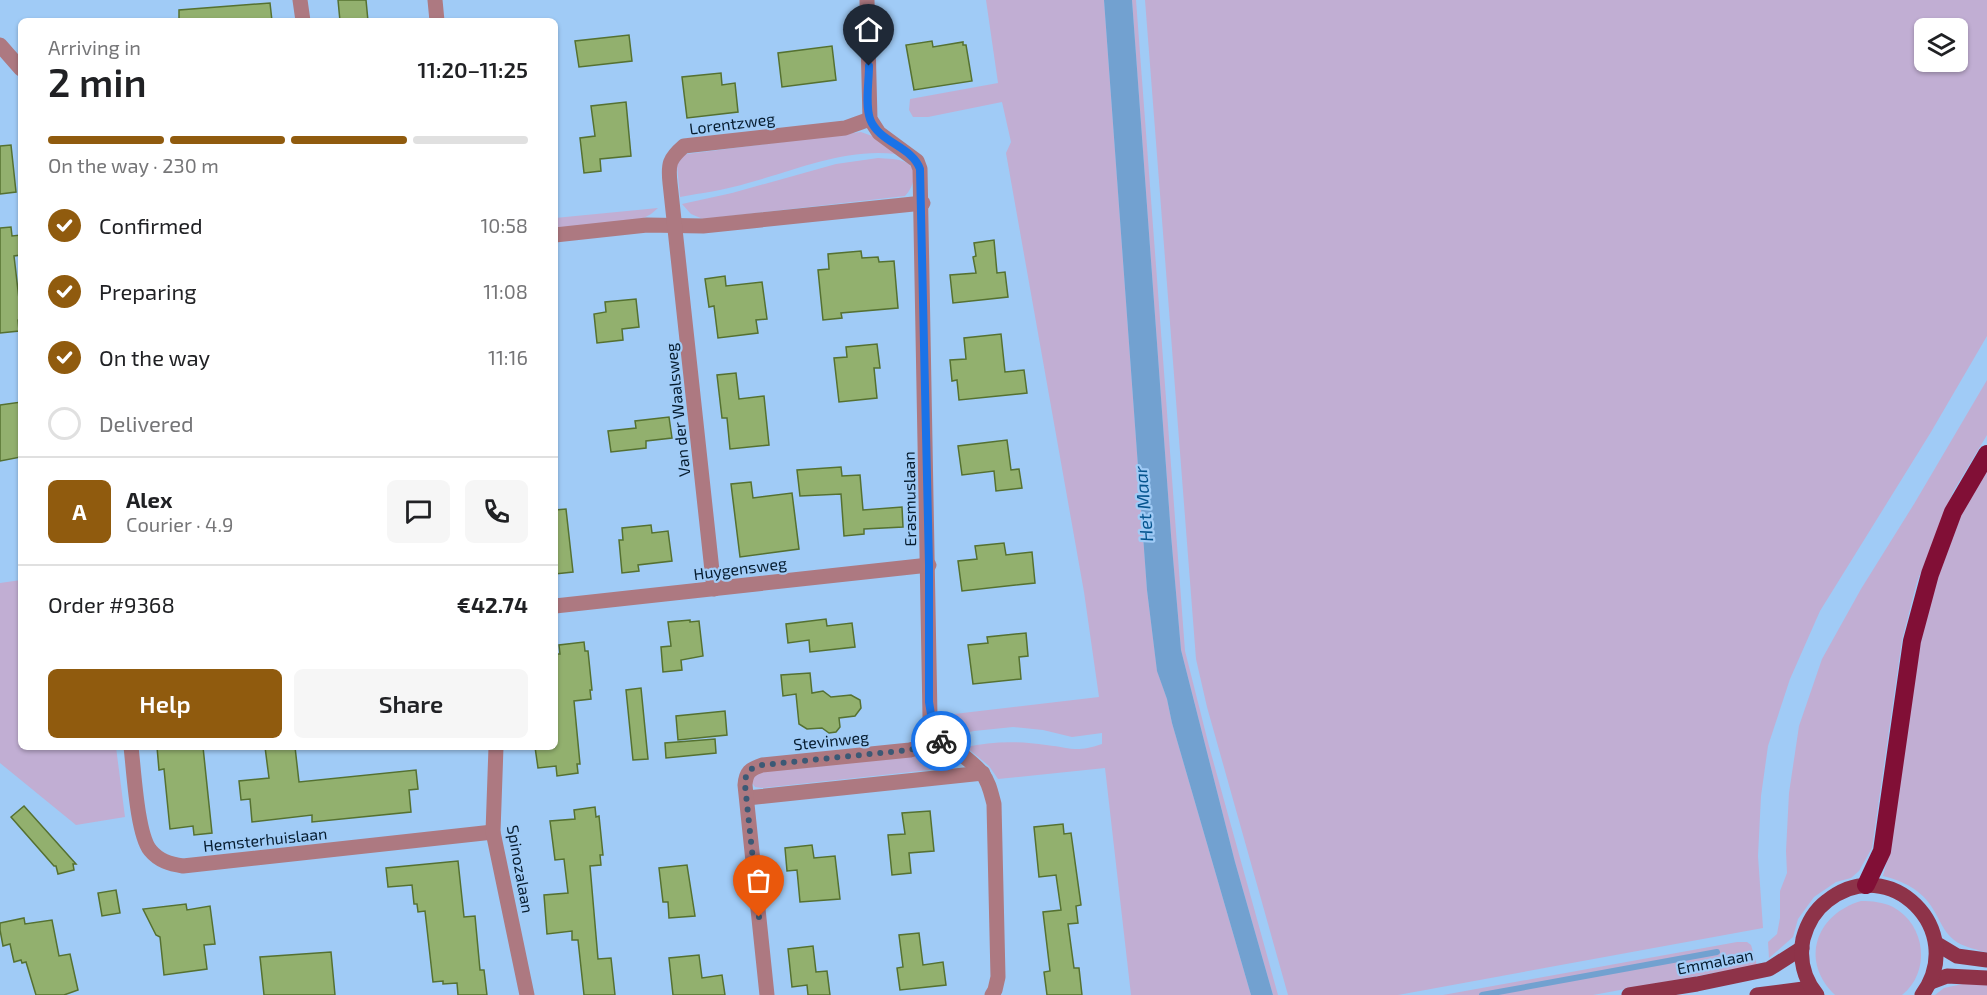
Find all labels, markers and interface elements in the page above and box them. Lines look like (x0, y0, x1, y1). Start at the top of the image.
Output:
pin (843, 4, 894, 66)
icon: home (852, 13, 885, 46)
map controls (1914, 18, 1968, 72)
button: layers (1914, 18, 1968, 72)
text: Arriving in (48, 35, 141, 59)
text: 11:20–11:25 (418, 56, 528, 82)
text: 2 min (48, 58, 147, 105)
street label: Lorentzweg (688, 108, 776, 138)
text: On the way · 230 m (48, 153, 219, 177)
icon: check (48, 209, 81, 242)
text: Confirmed (99, 212, 203, 238)
text: 10:58 (480, 213, 528, 237)
icon: check (48, 275, 81, 308)
text: Preparing (99, 278, 197, 304)
text: 11:08 (483, 279, 528, 303)
icon: check (48, 341, 81, 374)
street label: Van der Waalsweg (661, 342, 693, 478)
text: On the way (99, 344, 210, 370)
text: 11:16 (488, 345, 528, 369)
text: Delivered (99, 410, 194, 436)
street label: Erasmuslaan (899, 451, 919, 547)
water label: Het Maar (1129, 464, 1157, 543)
button: chat (387, 480, 450, 543)
button: phone (465, 480, 528, 543)
text: Alex (126, 486, 172, 512)
text: A (72, 498, 87, 524)
text: Courier · 4.9 (126, 512, 233, 536)
street label: Huygensweg (692, 553, 788, 583)
text: Order #9368 (48, 591, 175, 617)
text: €42.74 (457, 591, 528, 617)
button: Help (48, 669, 282, 738)
button: Share (294, 669, 528, 738)
courier (911, 711, 971, 771)
icon: bike (925, 725, 958, 758)
street label: Stevinweg (792, 727, 870, 753)
street label: Hemsterhuislaan (202, 823, 328, 855)
street label: Spinozalaan (504, 823, 538, 915)
pin (733, 855, 784, 917)
icon: bag (742, 864, 775, 897)
street label: Emmalaan (1675, 944, 1755, 978)

